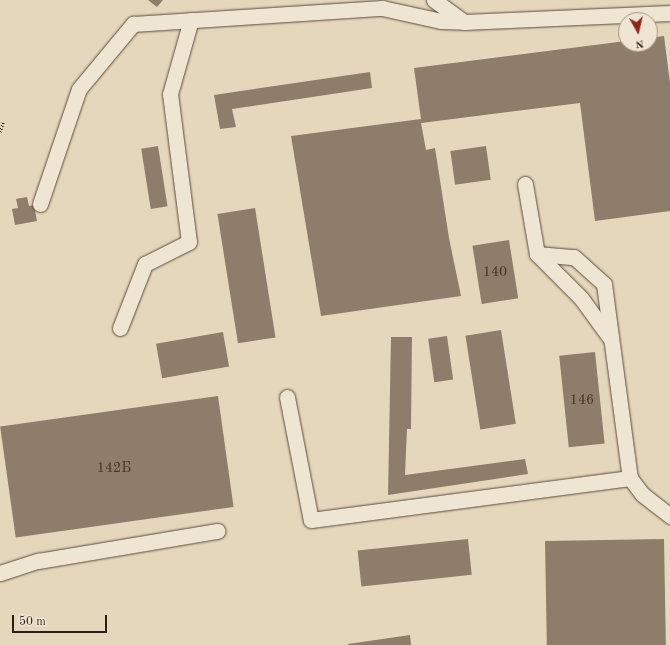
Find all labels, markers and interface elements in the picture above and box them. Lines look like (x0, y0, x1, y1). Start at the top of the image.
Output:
north arrow (618, 12, 658, 52)
text: N (635, 37, 645, 49)
house number: 140 (483, 264, 507, 280)
house number: 146 (570, 392, 594, 408)
house number: 142Б (97, 460, 131, 476)
scale bar (14, 607, 109, 633)
text: 50 m (19, 616, 46, 628)

